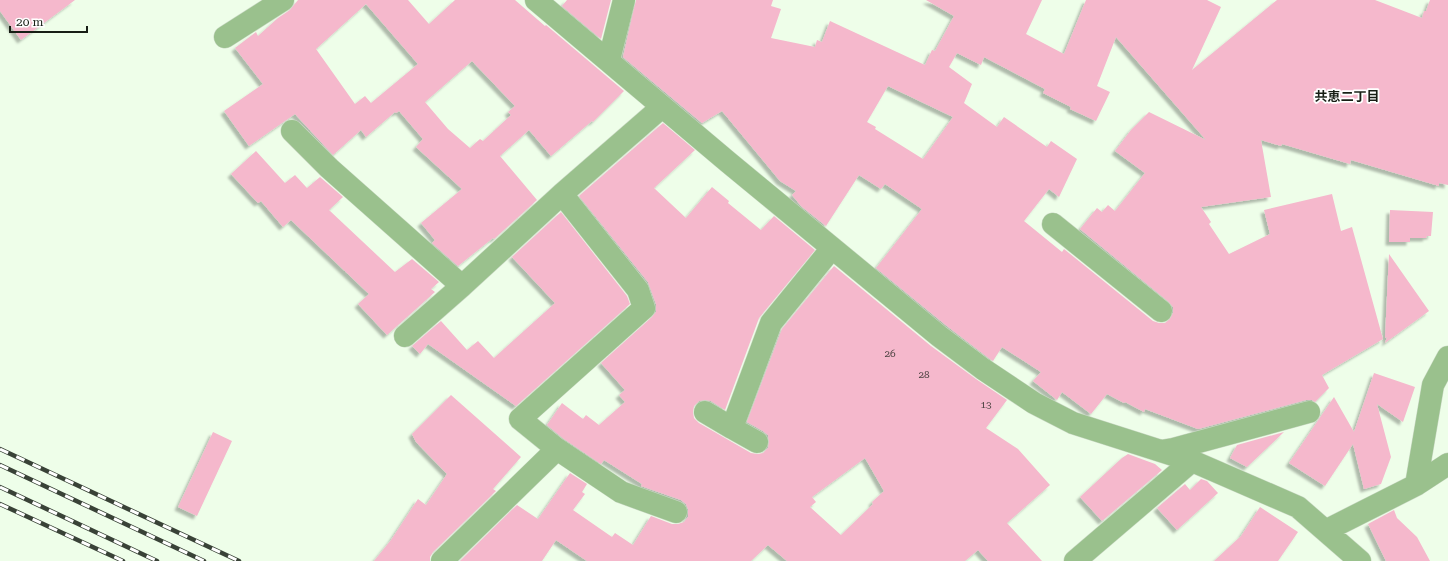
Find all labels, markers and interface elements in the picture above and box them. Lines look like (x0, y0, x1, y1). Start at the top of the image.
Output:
scale bar (10, 8, 87, 34)
text: 20 m (16, 15, 43, 29)
district label: 共恵二丁目 (1314, 89, 1380, 104)
house number: 26 (884, 348, 896, 359)
house number: 28 (918, 369, 930, 380)
house number: 13 (980, 399, 992, 410)

